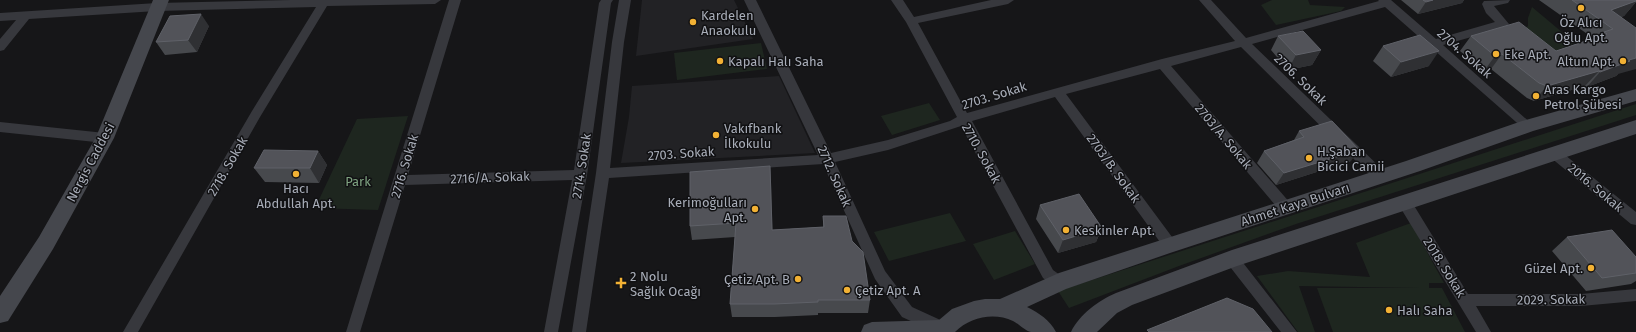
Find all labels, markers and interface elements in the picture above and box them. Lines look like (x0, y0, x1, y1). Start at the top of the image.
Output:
marker: Öz Alıcı Oğlu Apt. (1576, 3, 1586, 13)
place label: Kardelen Anaokulu (701, 8, 756, 38)
place label: Öz Alıcı Oğlu Apt. (1554, 14, 1608, 45)
marker: Kardelen Anaokulu (688, 17, 698, 27)
street label: 2704. Sokak (1434, 26, 1495, 81)
place label: Eke Apt. (1504, 47, 1551, 62)
marker: Eke Apt. (1491, 49, 1501, 59)
street label: 2706. Sokak (1271, 51, 1330, 108)
place label: Kapalı Halı Saha (728, 54, 824, 69)
place label: Altun Apt. (1557, 54, 1615, 69)
marker: Kapalı Halı Saha (715, 56, 725, 66)
marker: Altun Apt. (1618, 56, 1628, 66)
street label: 2703. Sokak (960, 78, 1029, 112)
place label: Aras Kargo Petrol Şübesi (1544, 82, 1622, 112)
marker: Aras Kargo Petrol Şübesi (1531, 91, 1541, 101)
street label: 2703/A. Sokak (1192, 101, 1255, 172)
street label: Nergis Caddesi (63, 120, 118, 204)
place label: Vakıfbank İlkokulu (724, 121, 782, 151)
street label: 2710. Sokak (959, 121, 1004, 186)
marker: Vakıfbank İlkokulu (711, 130, 721, 140)
street label: 2703/B. Sokak (1084, 131, 1144, 206)
street label: 2716. Sokak (388, 132, 421, 200)
street label: 2714. Sokak (569, 132, 594, 200)
street label: 2718. Sokak (204, 134, 251, 199)
street label: 2712. Sokak (814, 143, 855, 209)
street label: 2703. Sokak (647, 144, 715, 163)
place label: H.Şaban Bicici Camii (1317, 144, 1384, 174)
marker: H.Şaban Bicici Camii (1304, 153, 1314, 163)
street label: 2016. Sokak (1565, 160, 1627, 215)
marker: Hacı Abdullah Apt. (291, 169, 301, 179)
street label: 2716/A. Sokak (450, 169, 530, 186)
park label: Park (345, 174, 371, 189)
street label: Ahmet Kaya Bulvarı (1239, 180, 1352, 229)
place label: Hacı Abdullah Apt. (256, 181, 336, 211)
place label: Kerimoğulları Apt. (668, 195, 747, 225)
marker: Kerimoğulları Apt. (750, 204, 760, 214)
place label: Keskinler Apt. (1074, 223, 1155, 238)
marker: Keskinler Apt. (1061, 225, 1071, 235)
street label: 2018. Sokak (1420, 235, 1469, 300)
place label: Güzel Apt. (1524, 261, 1583, 276)
marker: Güzel Apt. (1586, 263, 1596, 273)
place label: 2 Nolu Sağlık Ocağı (630, 269, 701, 299)
place label: Çetiz Apt. B (724, 272, 790, 287)
marker: Çetiz Apt. B (793, 274, 803, 284)
marker: 2 Nolu Sağlık Ocağı (615, 277, 627, 289)
place label: Çetiz Apt. A (855, 283, 921, 298)
marker: Çetiz Apt. A (842, 285, 852, 295)
street label: 2029. Sokak (1517, 291, 1586, 308)
place label: Halı Saha (1397, 303, 1453, 318)
marker: Halı Saha (1384, 305, 1394, 315)

